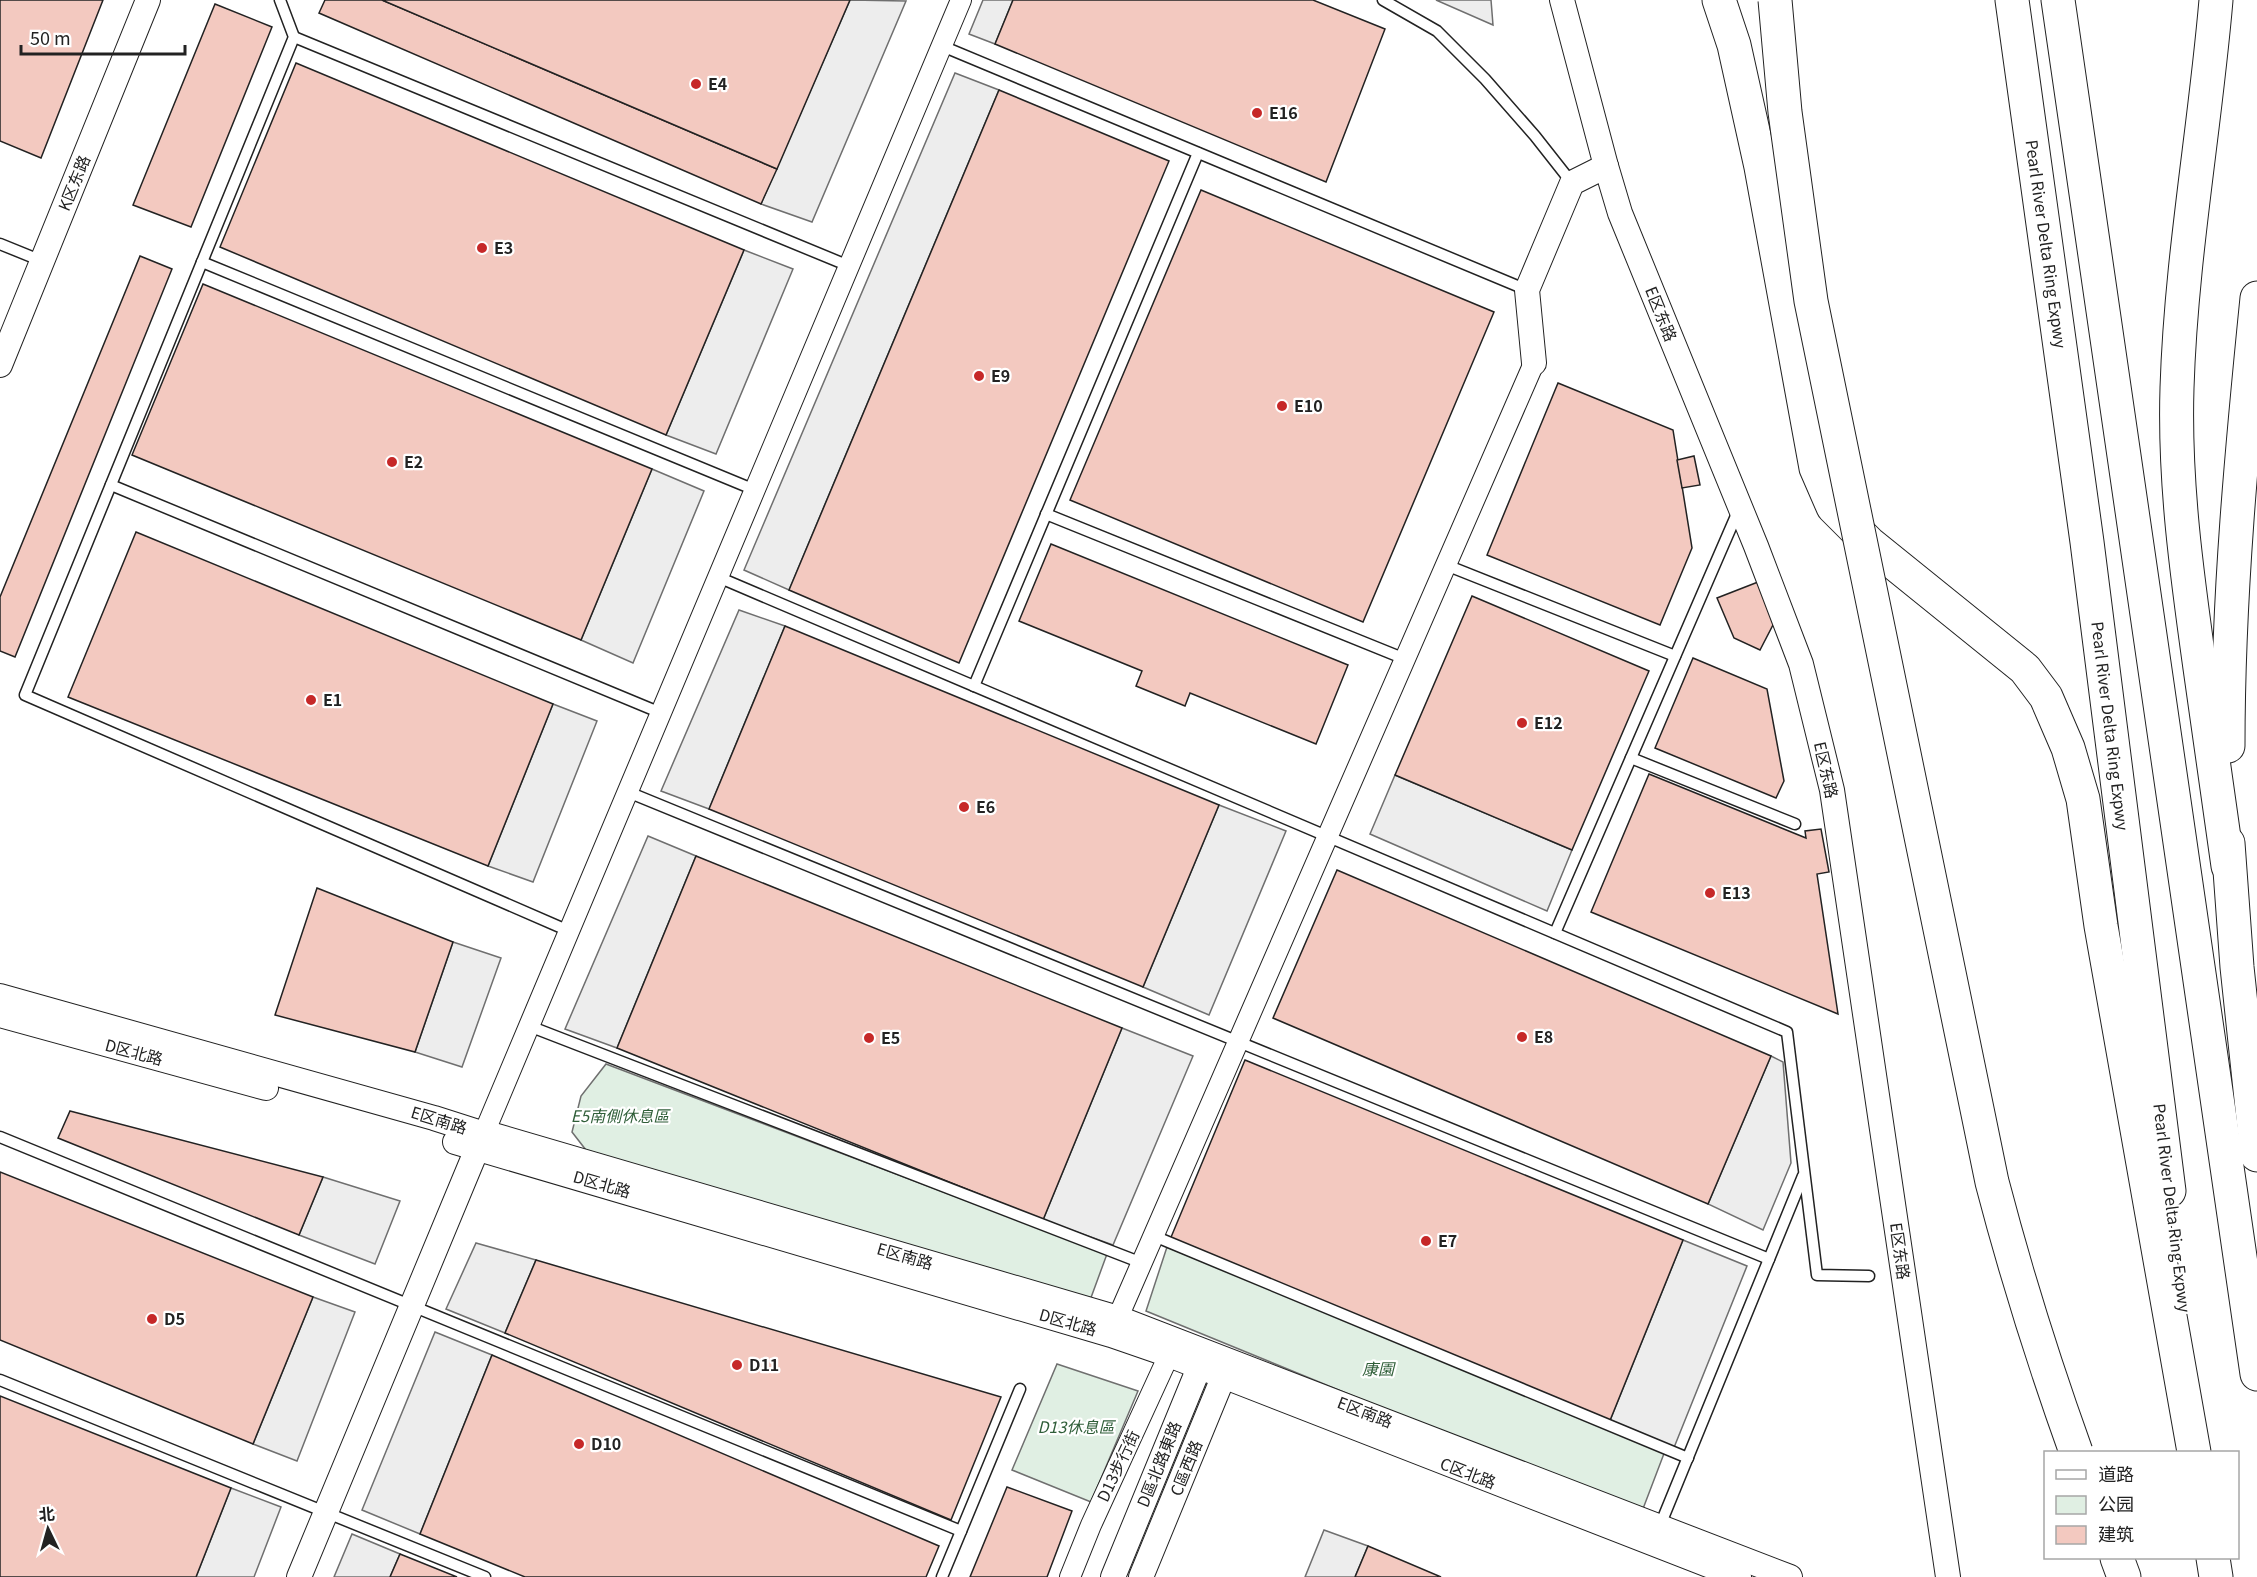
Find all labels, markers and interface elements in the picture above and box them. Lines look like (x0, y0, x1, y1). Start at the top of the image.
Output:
scale bar (21, 18, 184, 56)
text: 50 m (30, 24, 71, 50)
place label: E4 (708, 71, 727, 95)
marker: E4 (689, 77, 703, 91)
place label: E16 (1269, 100, 1298, 124)
marker: E16 (1250, 106, 1264, 120)
street label: Pearl River Delta Ring Expwy (2020, 138, 2074, 350)
street label: K区东路 (51, 151, 95, 214)
place label: E3 (494, 235, 513, 259)
marker: E3 (475, 241, 489, 255)
street label: E区东路 (1640, 283, 1684, 345)
place label: E9 (991, 363, 1010, 387)
marker: E9 (972, 369, 986, 383)
place label: E10 (1294, 393, 1323, 417)
marker: E10 (1275, 399, 1289, 413)
place label: E2 (404, 449, 423, 473)
marker: E2 (385, 455, 399, 469)
street label: Pearl River Delta Ring Expwy (2086, 620, 2136, 832)
place label: E1 (323, 687, 342, 711)
marker: E1 (304, 693, 318, 707)
place label: E12 (1534, 710, 1563, 734)
marker: E12 (1515, 716, 1529, 730)
street label: E区东路 (1809, 739, 1845, 800)
place label: E6 (976, 794, 995, 818)
marker: E6 (957, 800, 971, 814)
place label: E13 (1722, 880, 1751, 904)
marker: E13 (1703, 886, 1717, 900)
place label: E8 (1534, 1024, 1553, 1048)
place label: E5 (881, 1025, 900, 1049)
marker: E8 (1515, 1030, 1529, 1044)
marker: E5 (862, 1031, 876, 1045)
street label: D区北路 (103, 1032, 166, 1070)
street label: E区南路 (408, 1099, 470, 1139)
street label: Pearl River Delta Ring Expwy (2148, 1102, 2198, 1314)
park label: E5南側休息區 (571, 1103, 671, 1127)
street label: D区北路 (571, 1163, 634, 1203)
street label: E区东路 (1885, 1221, 1917, 1281)
place label: E7 (1438, 1228, 1457, 1252)
marker: E7 (1419, 1234, 1433, 1248)
street label: E区南路 (874, 1236, 936, 1274)
street label: D区北路 (1037, 1301, 1100, 1341)
place label: D5 (164, 1306, 185, 1330)
marker: D5 (145, 1312, 159, 1326)
place label: D11 (749, 1352, 779, 1376)
park label: 康園 (1362, 1356, 1396, 1380)
marker: D11 (730, 1358, 744, 1372)
street label: E区南路 (1334, 1390, 1396, 1433)
park label: D13休息區 (1038, 1414, 1116, 1438)
street label: D區北路東路 (1130, 1417, 1186, 1510)
street label: D13步行街 (1090, 1426, 1144, 1505)
place label: D10 (591, 1431, 621, 1455)
street label: C區西路 (1163, 1436, 1207, 1499)
marker: D10 (572, 1437, 586, 1451)
street label: C区北路 (1437, 1450, 1500, 1494)
legend (2044, 1451, 2239, 1559)
text: 道路 (2098, 1460, 2134, 1486)
text: 公园 (2098, 1490, 2134, 1516)
north arrow (18, 1499, 78, 1559)
text: 北 (38, 1500, 56, 1526)
text: 建筑 (2098, 1520, 2134, 1546)

